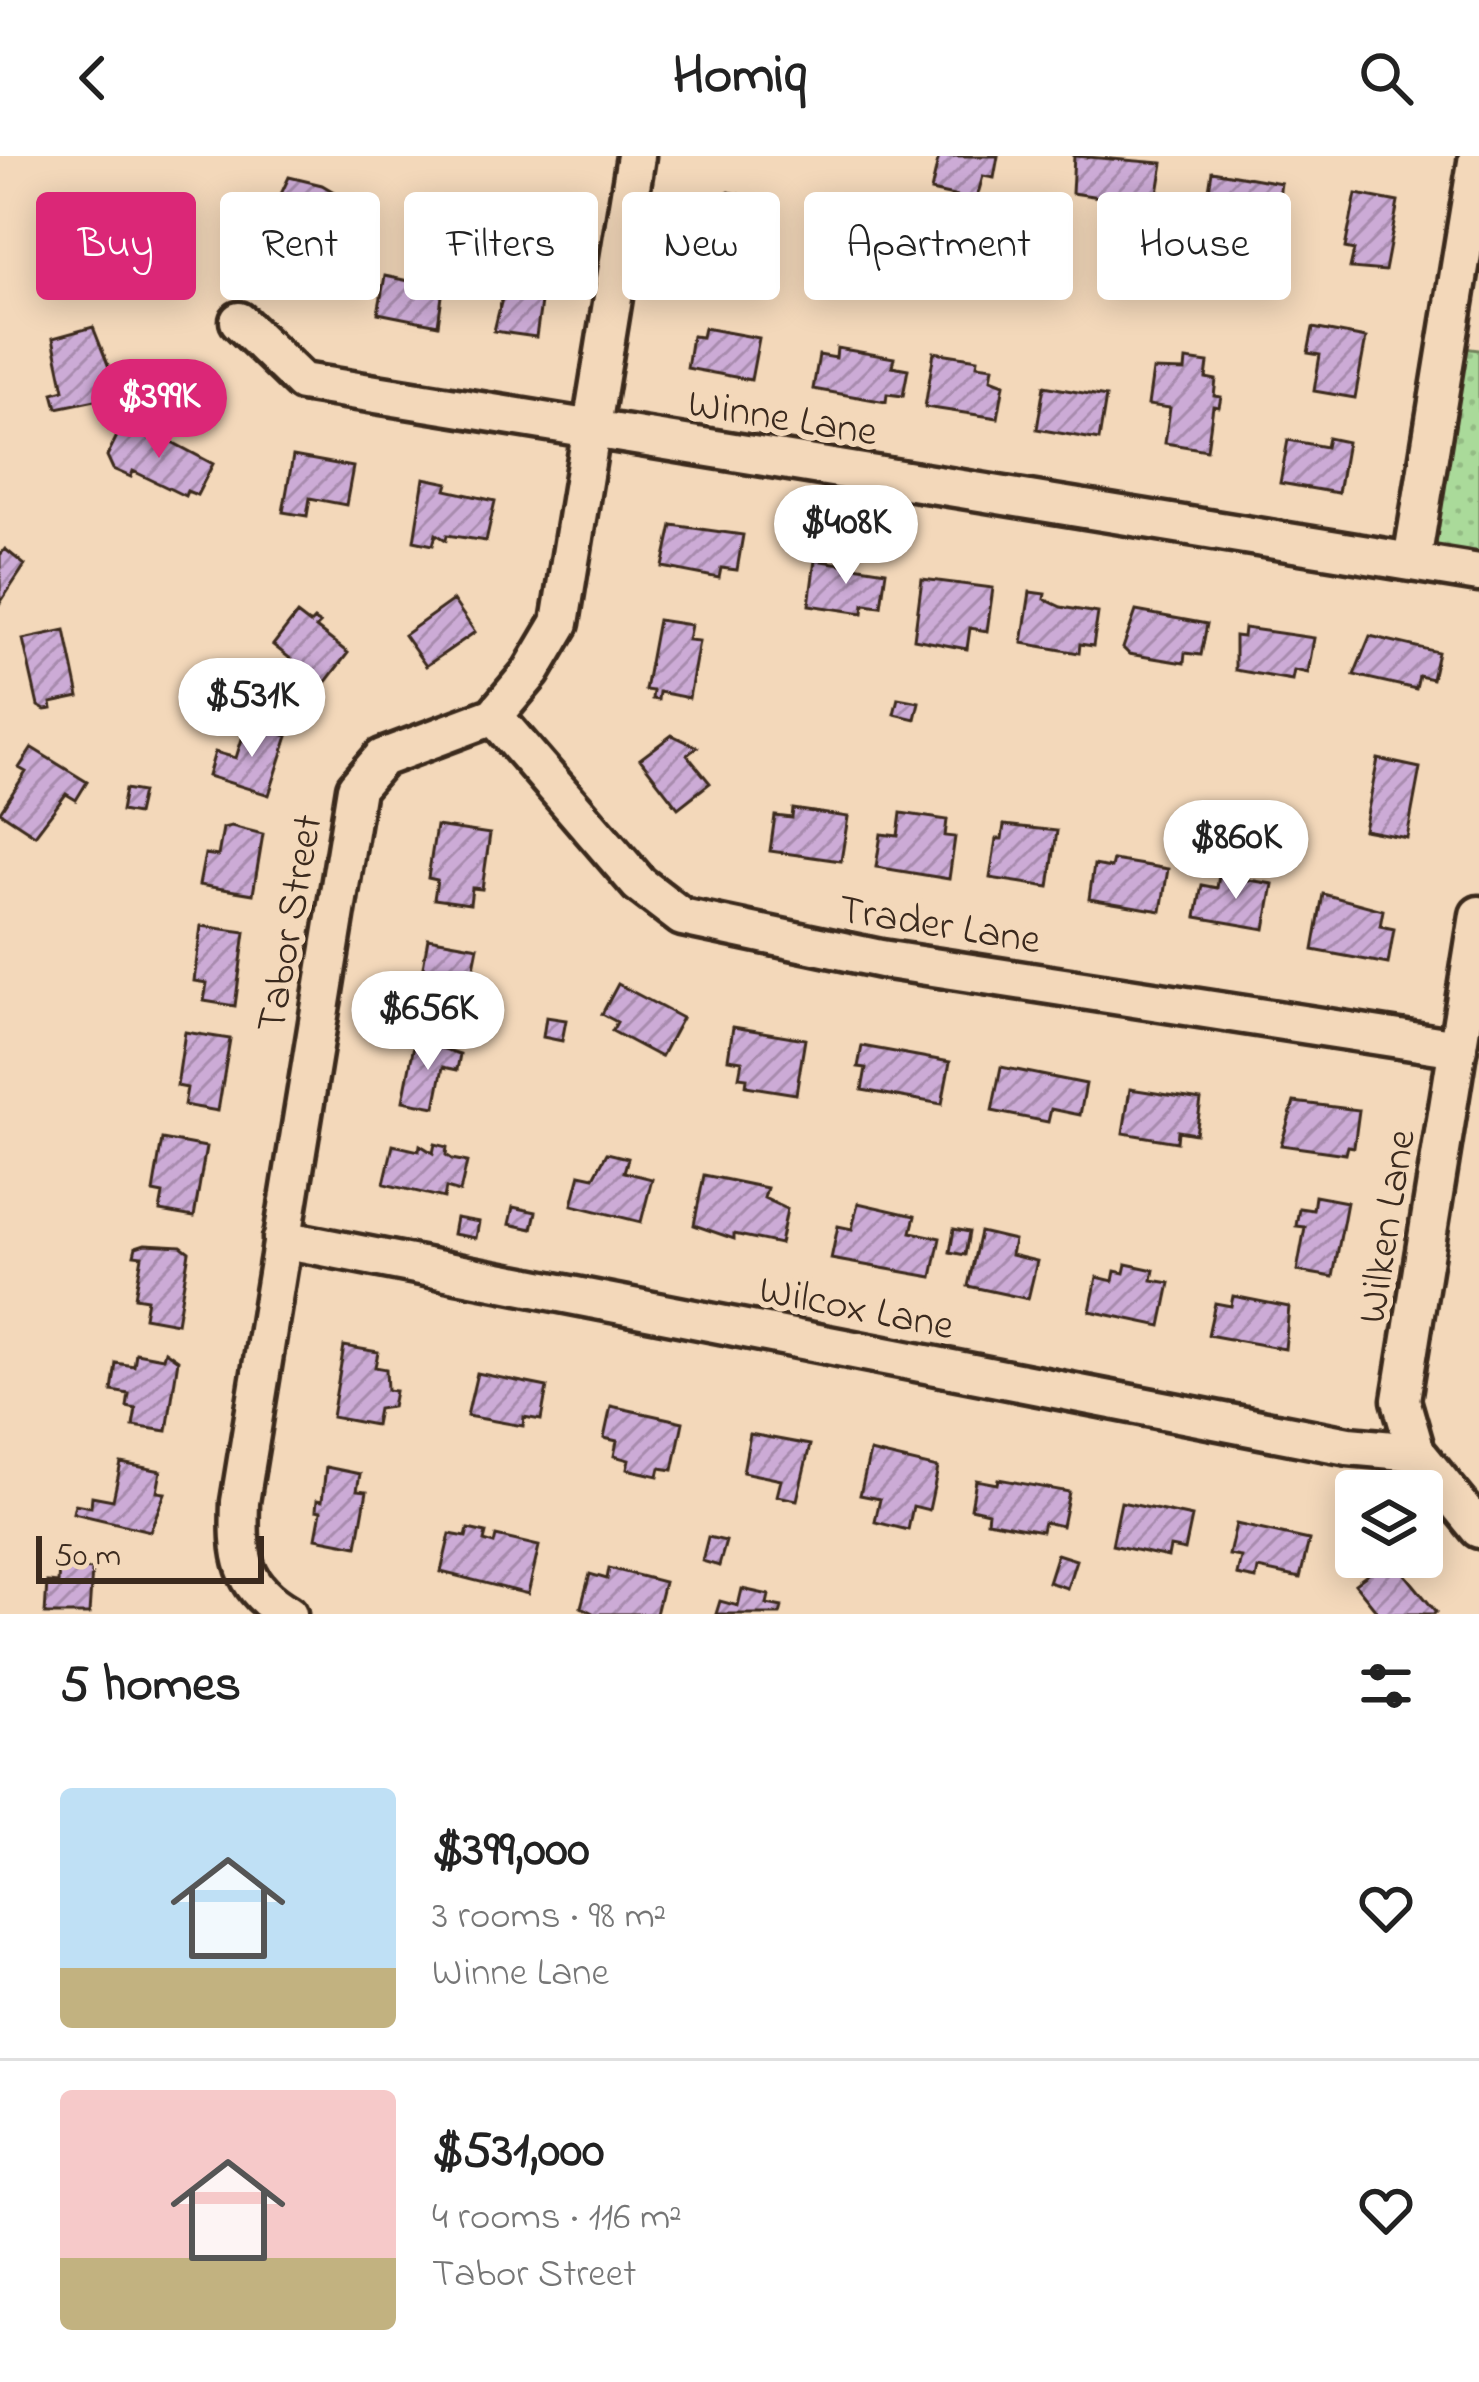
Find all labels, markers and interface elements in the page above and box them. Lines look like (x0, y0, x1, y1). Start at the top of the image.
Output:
text: Homiq (673, 39, 806, 117)
icon: back (60, 45, 126, 111)
icon: search (1353, 45, 1419, 111)
chip: Buy (36, 192, 196, 300)
chip: Rent (220, 192, 380, 300)
chip: Filters (404, 192, 598, 300)
chip: New (622, 192, 780, 300)
chip: Apartment (804, 192, 1073, 300)
chip: House (1097, 192, 1291, 300)
pin: $399K (75, 359, 243, 461)
text: $399K (118, 369, 200, 426)
street label: Winne Lane (683, 374, 881, 465)
pin: $408K (762, 485, 930, 587)
text: $408K (801, 495, 891, 552)
pin: $531K (168, 658, 336, 760)
text: $531K (205, 668, 299, 725)
pin: $860K (1152, 800, 1320, 902)
street label: Tabor Street (242, 810, 341, 1037)
text: $860K (1190, 810, 1282, 867)
street label: Trader Lane (834, 880, 1045, 973)
pin: $656K (344, 971, 512, 1073)
text: $656K (378, 981, 478, 1038)
street label: Wilken Lane (1343, 1125, 1434, 1328)
street label: Wilcox Lane (754, 1261, 959, 1358)
map controls (1335, 1470, 1443, 1578)
button: layers (1335, 1470, 1443, 1578)
scale bar (36, 1530, 264, 1583)
text: 50 m (54, 1533, 121, 1581)
text: 5 homes (60, 1649, 241, 1724)
icon: filters (1353, 1653, 1419, 1719)
text: $399,000 (432, 1814, 590, 1889)
icon: home (156, 1836, 300, 1980)
icon: heart (1353, 1875, 1419, 1941)
text: 3 rooms · 98 m² (432, 1889, 666, 1946)
text: Winne Lane (432, 1946, 609, 2003)
text: $531,000 (432, 2115, 604, 2190)
icon: home (156, 2138, 300, 2282)
icon: heart (1353, 2177, 1419, 2243)
text: 4 rooms · 116 m² (432, 2190, 682, 2247)
text: Tabor Street (432, 2247, 636, 2304)

